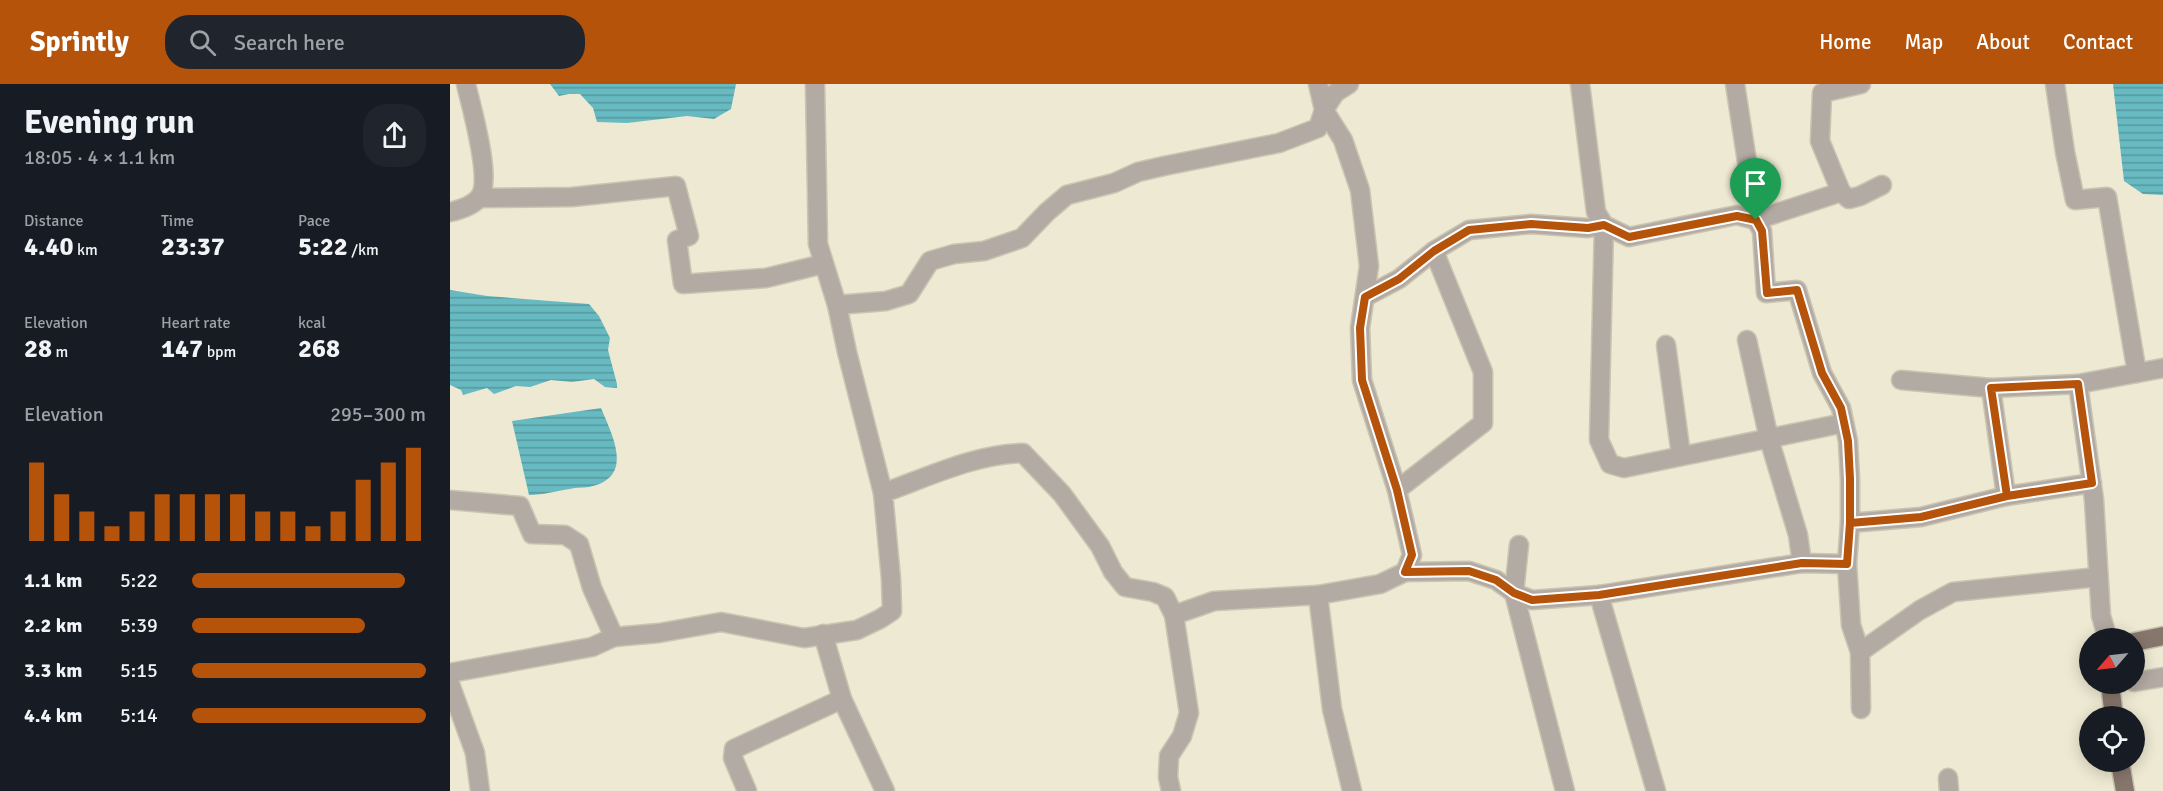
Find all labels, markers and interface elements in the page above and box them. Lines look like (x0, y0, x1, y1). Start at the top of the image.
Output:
search box (165, 15, 585, 69)
text: Sprintly (30, 25, 129, 59)
icon: search (186, 26, 219, 59)
text: Search here (234, 29, 345, 56)
text: Home (1819, 29, 1872, 55)
text: Map (1905, 29, 1943, 55)
text: About (1976, 29, 2030, 55)
text: Contact (2063, 29, 2133, 55)
text: Evening run (24, 102, 194, 143)
button: share (363, 104, 426, 167)
text: 18:05 · 4 × 1.1 km (24, 145, 175, 170)
pin (1730, 158, 1781, 220)
icon: arrive (1739, 167, 1772, 200)
text: Distance (24, 211, 84, 231)
text: Time (161, 211, 194, 231)
text: Pace (298, 211, 330, 231)
text: 4.40 (24, 231, 74, 263)
text: 23:37 (161, 231, 225, 263)
text: 5:22 (298, 231, 348, 263)
text: km (74, 240, 98, 260)
text: /km (348, 240, 379, 260)
text: Elevation (24, 313, 88, 333)
text: Heart rate (161, 313, 230, 333)
text: kcal (298, 313, 326, 333)
text: 28 (24, 333, 52, 365)
text: 147 (161, 333, 203, 365)
text: 268 (298, 333, 340, 365)
text: m (52, 342, 68, 362)
text: bpm (203, 342, 236, 362)
text: Elevation (24, 402, 104, 427)
text: 295–300 m (330, 402, 426, 427)
text: 1.1 km (24, 568, 82, 593)
text: 5:22 (120, 568, 158, 593)
text: 2.2 km (24, 613, 82, 638)
text: 5:39 (120, 613, 158, 638)
north arrow (2079, 628, 2145, 694)
map controls (2079, 628, 2145, 772)
text: 3.3 km (24, 658, 82, 683)
text: 5:15 (120, 658, 158, 683)
text: 4.4 km (24, 703, 82, 728)
text: 5:14 (120, 703, 158, 728)
button: locate (2079, 706, 2145, 772)

